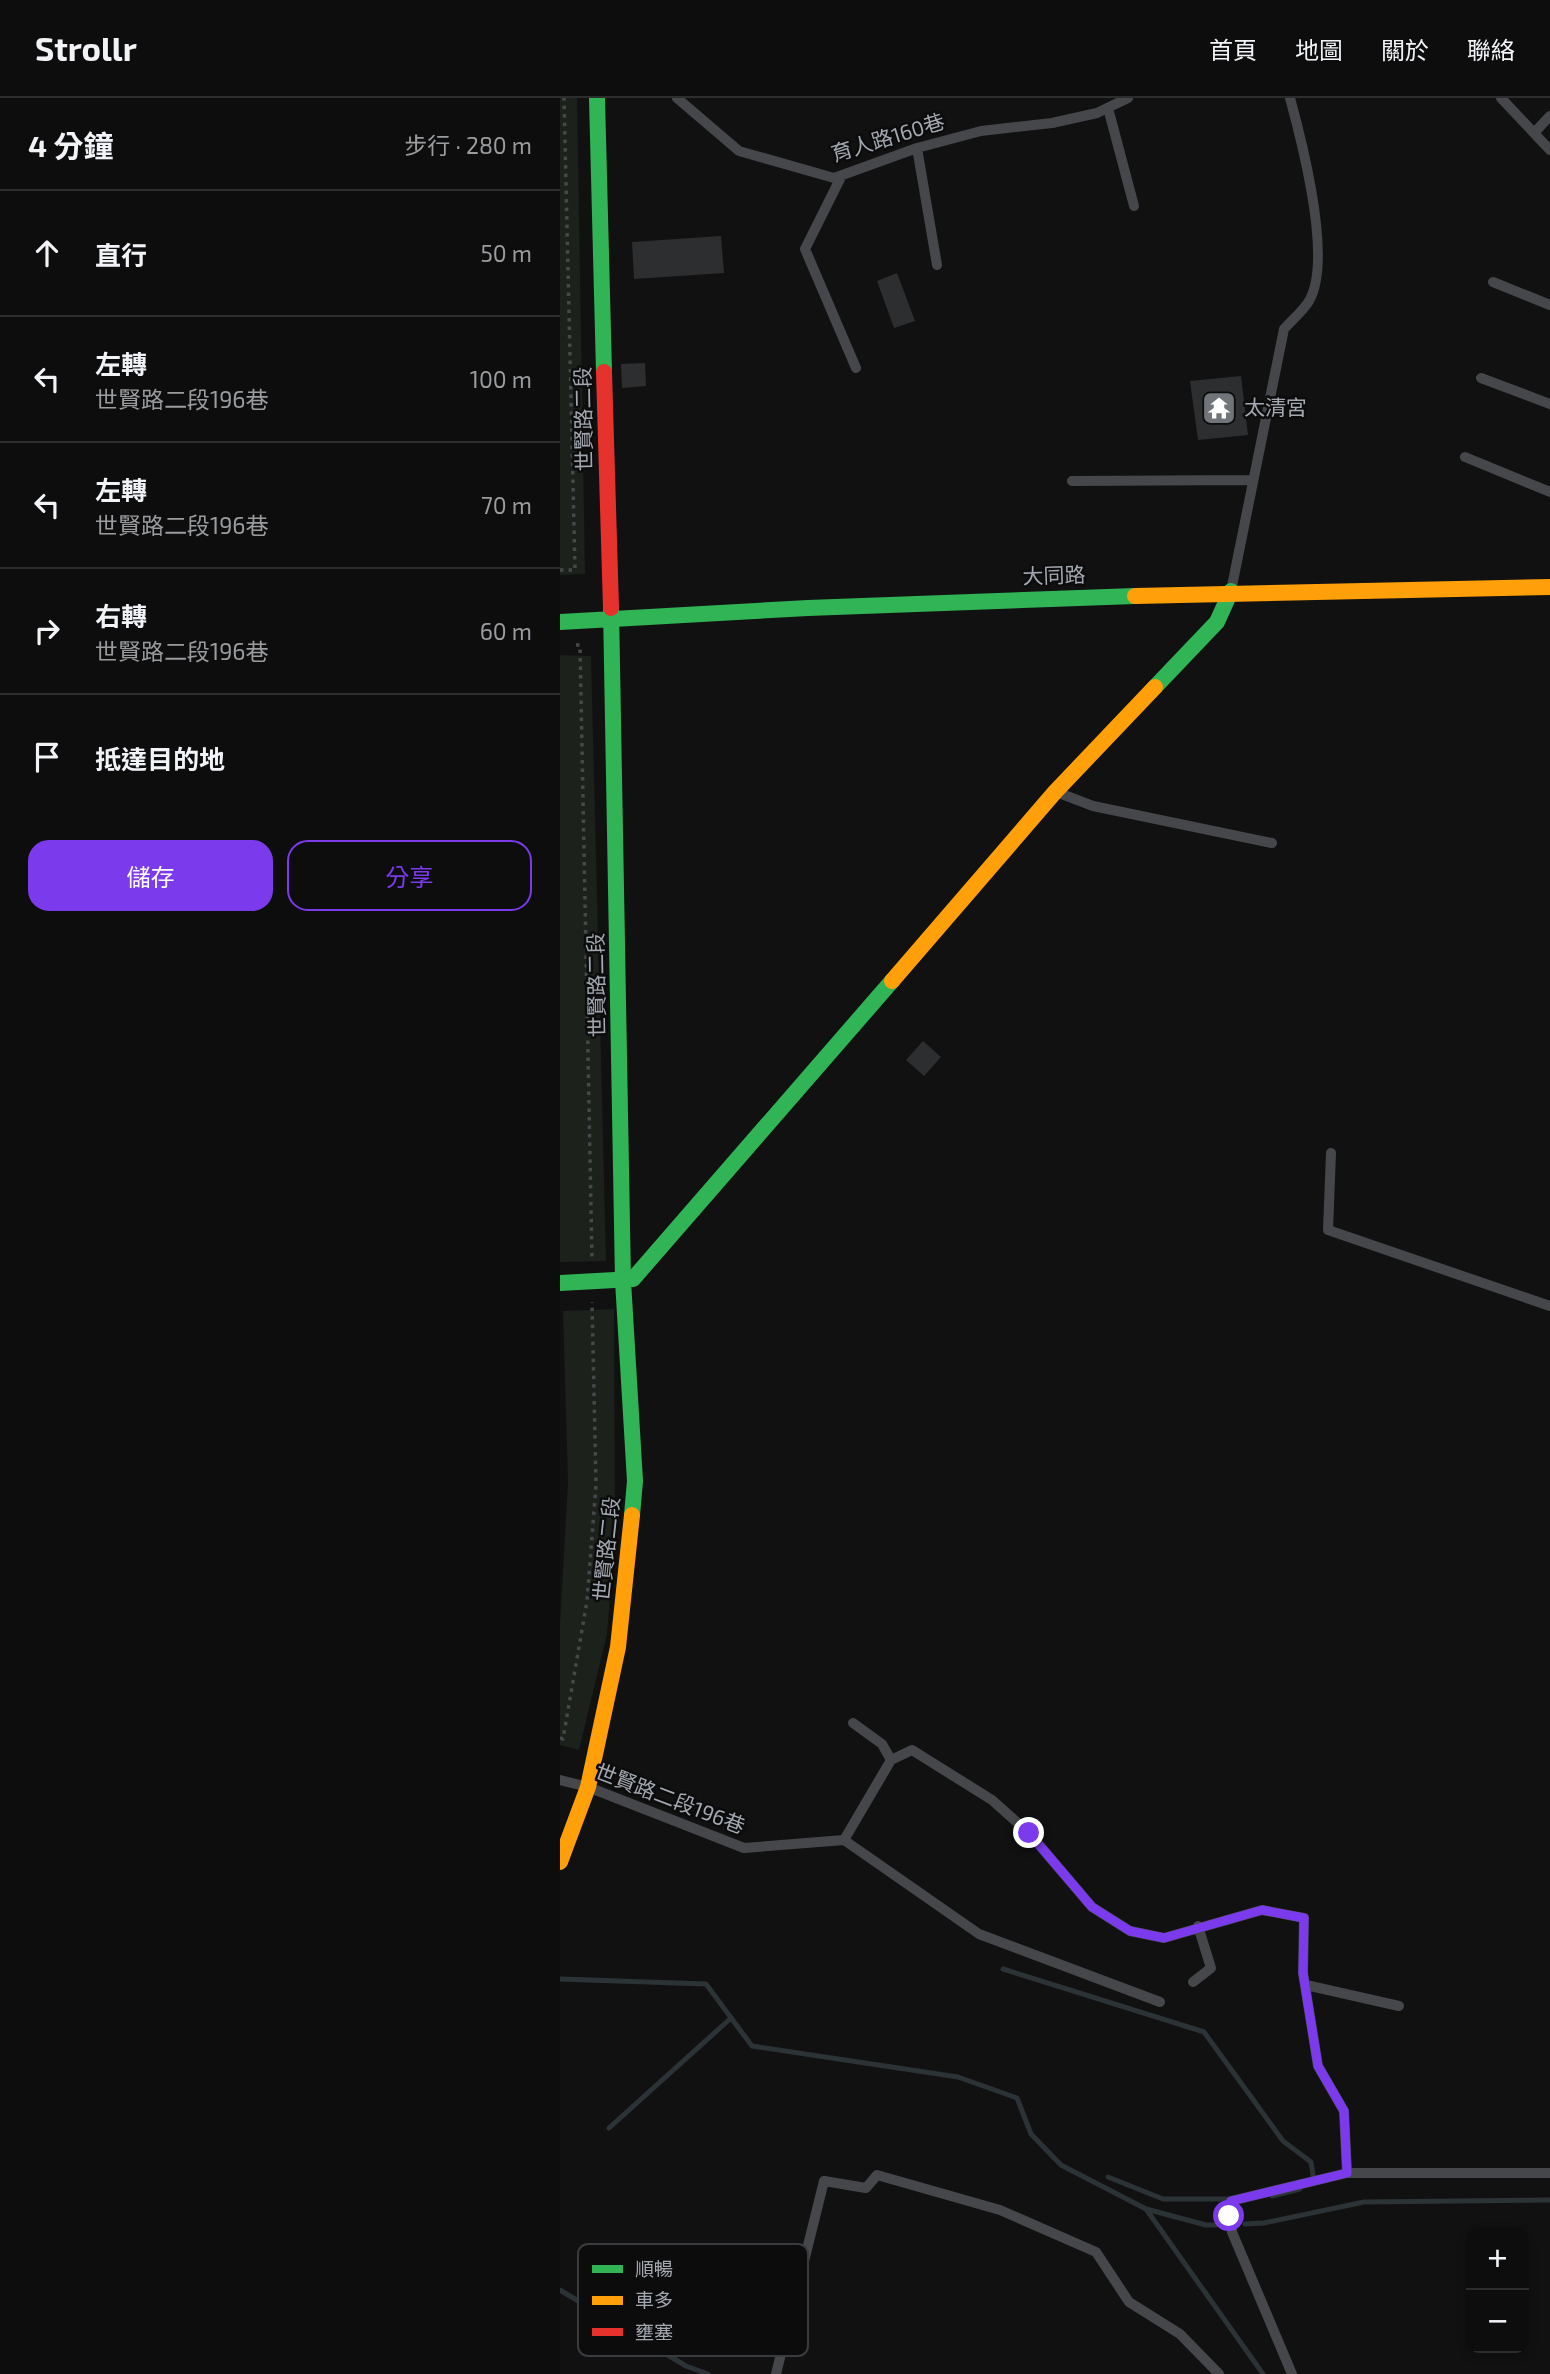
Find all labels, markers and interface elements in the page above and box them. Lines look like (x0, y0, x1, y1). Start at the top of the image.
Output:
text: Strollr (35, 28, 137, 68)
text: 首頁 (1209, 35, 1257, 64)
text: 地圖 (1295, 35, 1343, 64)
text: 關於 (1381, 35, 1429, 64)
text: 聯絡 (1467, 35, 1515, 64)
street label: 育人路160巷 (828, 108, 947, 166)
text: 4 分鐘 (28, 127, 114, 163)
text: 步行 · 280 m (404, 131, 532, 159)
icon: ahead (28, 234, 66, 272)
text: 直行 (95, 239, 147, 270)
text: 50 m (481, 239, 532, 267)
text: 左轉 (95, 348, 147, 379)
icon: left (28, 360, 66, 398)
text: 100 m (470, 365, 532, 393)
street label: 世賢路二段 (569, 366, 596, 472)
text: 世賢路二段196巷 (95, 385, 268, 413)
temple icon: 太清宮 (1200, 389, 1238, 427)
place label: 太清宮 (1244, 394, 1307, 419)
text: 左轉 (95, 474, 147, 505)
icon: left (28, 486, 66, 524)
text: 70 m (481, 491, 532, 519)
text: 世賢路二段196巷 (95, 511, 268, 539)
street label: 大同路 (1022, 561, 1086, 588)
text: 右轉 (95, 600, 147, 631)
icon: right (28, 612, 66, 650)
text: 60 m (480, 617, 532, 645)
text: 世賢路二段196巷 (95, 637, 268, 665)
icon: arrive (28, 738, 66, 776)
text: 抵達目的地 (95, 743, 225, 774)
button: 儲存 (28, 840, 273, 911)
button: 分享 (287, 840, 532, 911)
street label: 世賢路二段 (582, 932, 609, 1038)
street label: 世賢路二段 (588, 1495, 623, 1602)
street label: 世賢路二段196巷 (592, 1758, 749, 1838)
route end (1013, 1817, 1044, 1848)
route start (1213, 2200, 1244, 2231)
map controls (1466, 2227, 1529, 2353)
button: + (1466, 2227, 1529, 2290)
legend (578, 2244, 808, 2356)
text: 順暢 (635, 2257, 673, 2280)
text: 車多 (635, 2288, 673, 2311)
button: − (1466, 2290, 1529, 2353)
text: 壅塞 (635, 2320, 673, 2343)

